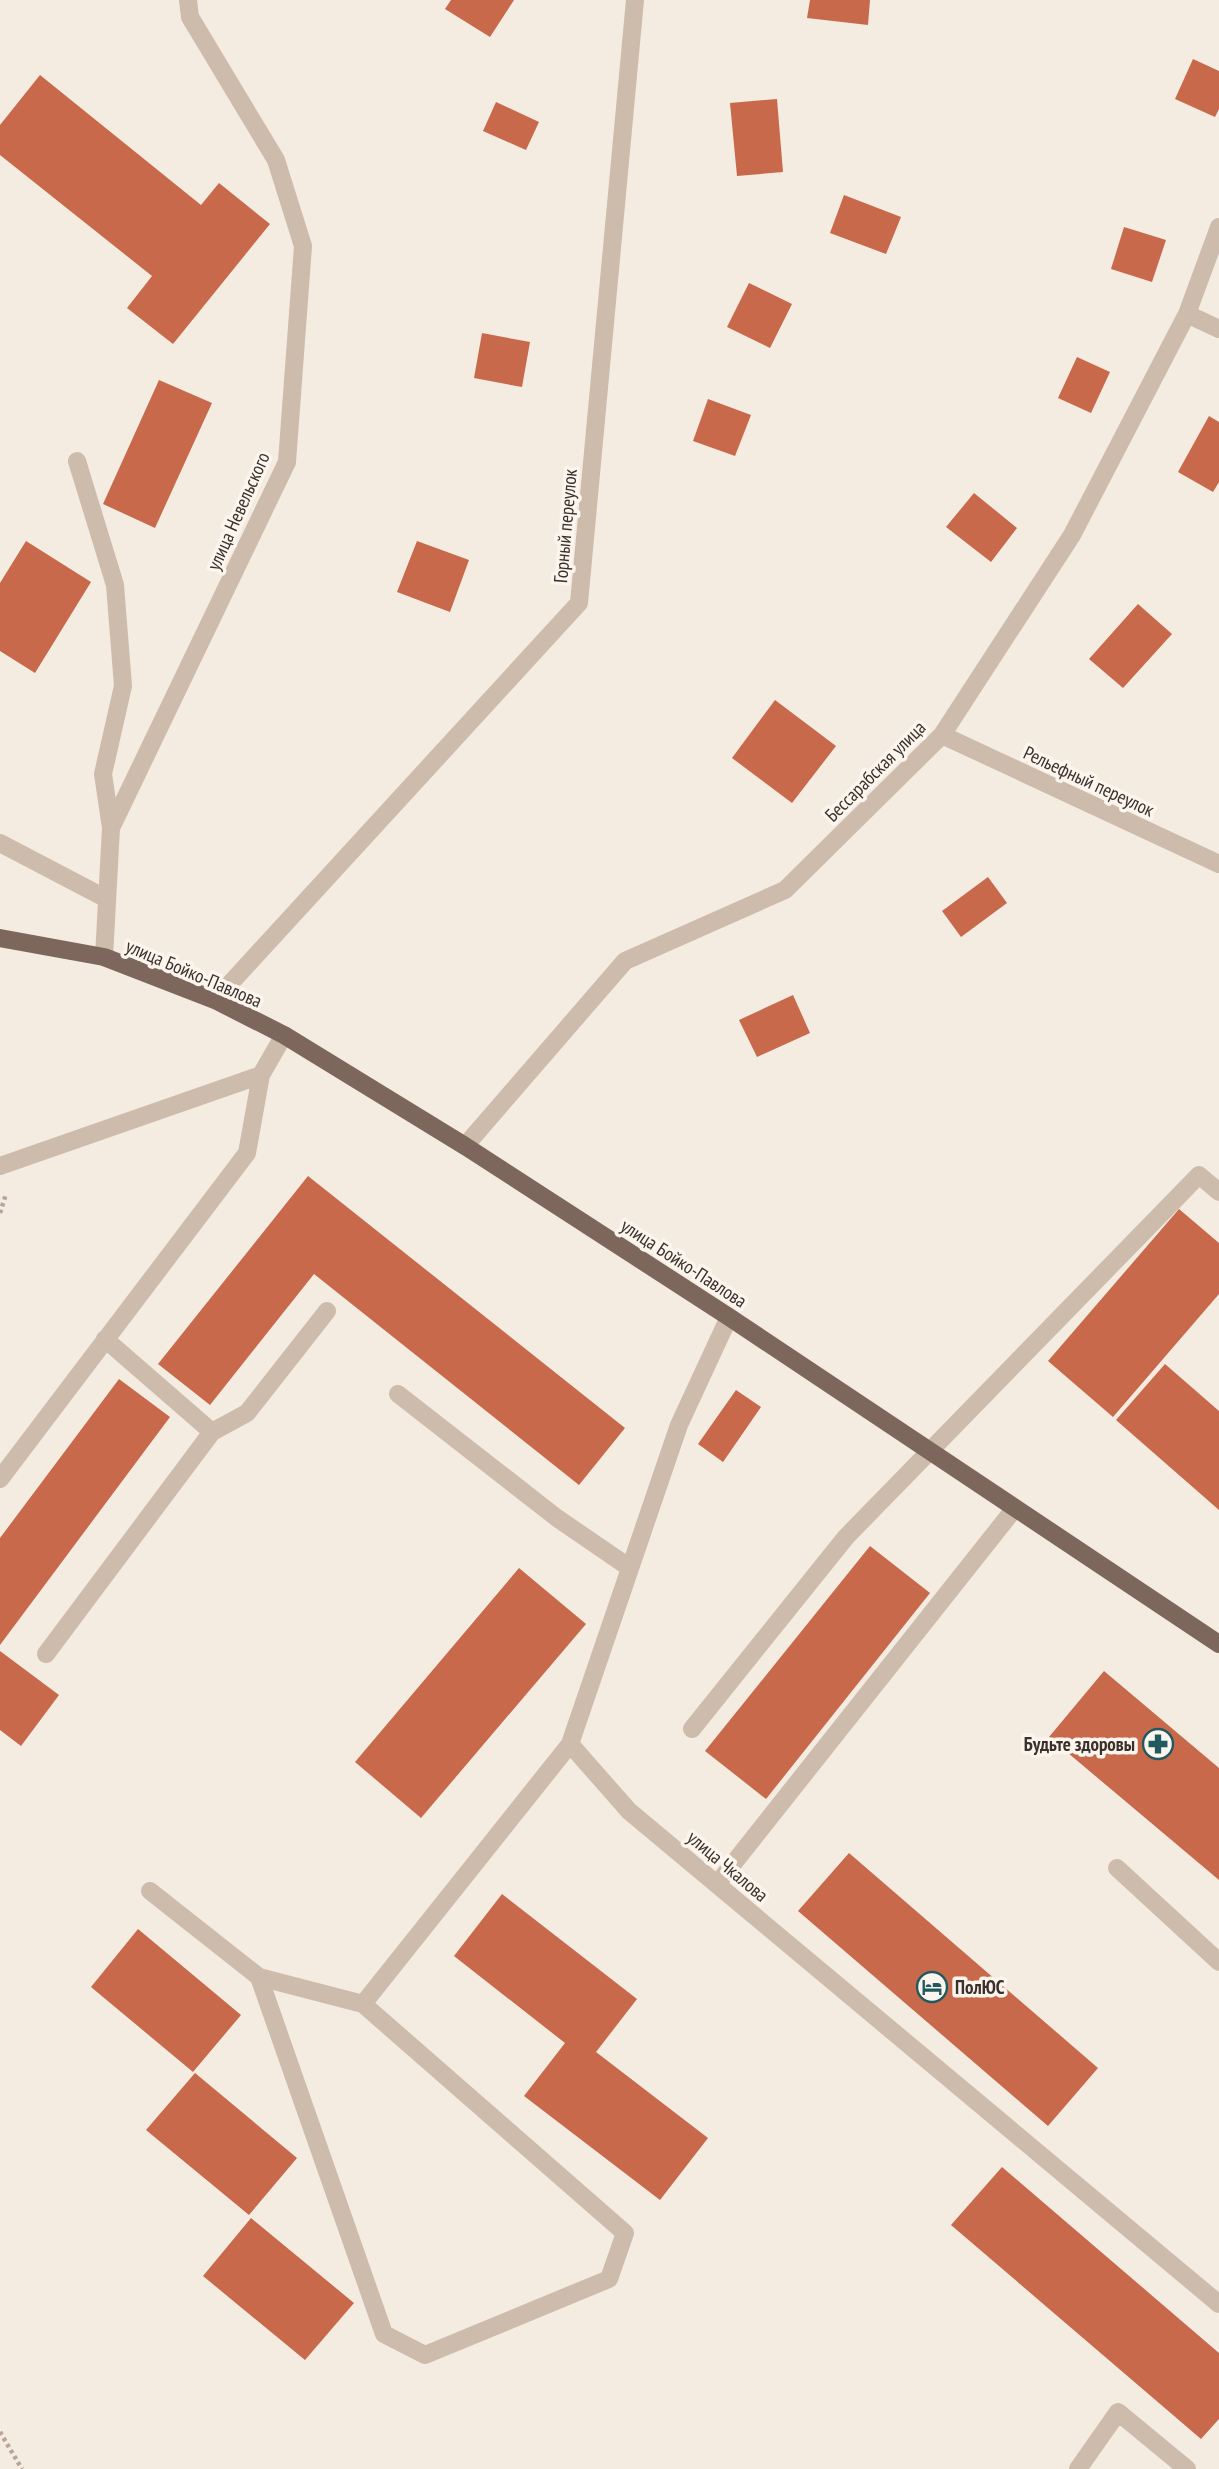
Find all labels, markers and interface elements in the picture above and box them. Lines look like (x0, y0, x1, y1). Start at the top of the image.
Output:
street label: улица Невельского (201, 448, 275, 574)
street label: Горный переулок (548, 467, 582, 584)
street label: Бессарабская улица (819, 715, 931, 827)
street label: Рельефный переулок (1020, 740, 1159, 822)
street label: улица Бойко-Павлова (122, 934, 266, 1012)
street label: улица Бойко-Павлова (616, 1213, 752, 1313)
pharmacy icon: Будьте здоровы (1141, 1727, 1175, 1761)
place label: Будьте здоровы (1024, 1732, 1135, 1756)
street label: улица Чкалова (683, 1825, 773, 1907)
hotel icon: ПолЮС (915, 1970, 949, 2004)
place label: ПолЮС (955, 1975, 1005, 1999)

